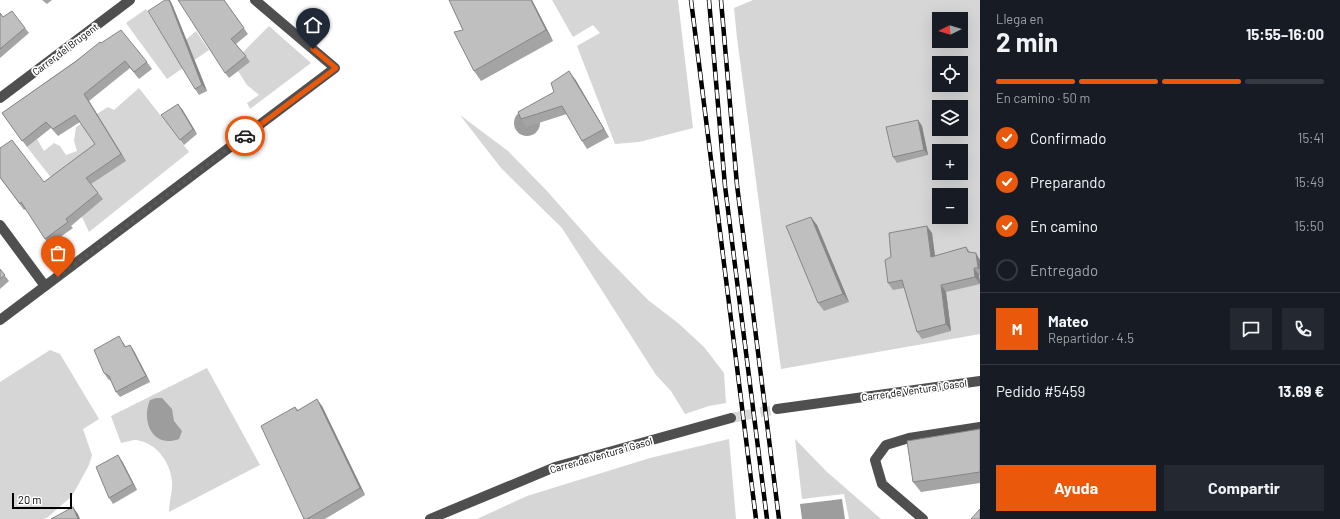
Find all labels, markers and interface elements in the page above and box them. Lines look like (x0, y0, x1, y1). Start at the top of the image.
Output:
pin (296, 8, 330, 49)
text: Llega en (996, 11, 1043, 27)
north arrow (932, 12, 968, 48)
map controls (932, 12, 968, 224)
icon: home (302, 14, 324, 36)
street label: Carrer del Brugent (30, 20, 101, 78)
text: 15:55–16:00 (1246, 25, 1324, 43)
text: 2 min (996, 26, 1058, 57)
button: locate (932, 56, 968, 92)
text: En camino · 50 m (996, 90, 1090, 106)
button: layers (932, 100, 968, 136)
courier (225, 116, 265, 156)
icon: car (234, 125, 256, 147)
icon: check (996, 127, 1018, 149)
text: Confirmado (1030, 129, 1106, 147)
text: 15:41 (1298, 130, 1324, 146)
button: + (932, 144, 968, 180)
icon: check (996, 171, 1018, 193)
text: Preparando (1030, 173, 1106, 191)
text: 15:49 (1294, 174, 1324, 190)
button: − (932, 188, 968, 224)
icon: check (996, 215, 1018, 237)
text: En camino (1030, 217, 1098, 235)
text: 15:50 (1294, 218, 1324, 234)
pin (41, 236, 75, 277)
icon: bag (47, 242, 69, 264)
text: Entregado (1030, 261, 1098, 279)
button: chat (1230, 308, 1272, 350)
button: phone (1282, 308, 1324, 350)
text: Mateo (1048, 312, 1089, 330)
text: M (1012, 320, 1022, 338)
text: Repartidor · 4.5 (1048, 330, 1134, 346)
street label: Carrer de Ventura i Gasol (861, 377, 967, 403)
text: Pedido #5459 (996, 382, 1085, 400)
text: 13.69 € (1278, 382, 1324, 400)
street label: Carrer de Ventura i Gasol (548, 435, 654, 475)
button: Ayuda (996, 465, 1156, 511)
button: Compartir (1164, 465, 1324, 511)
scale bar (12, 491, 72, 510)
text: 20 m (18, 493, 41, 506)

